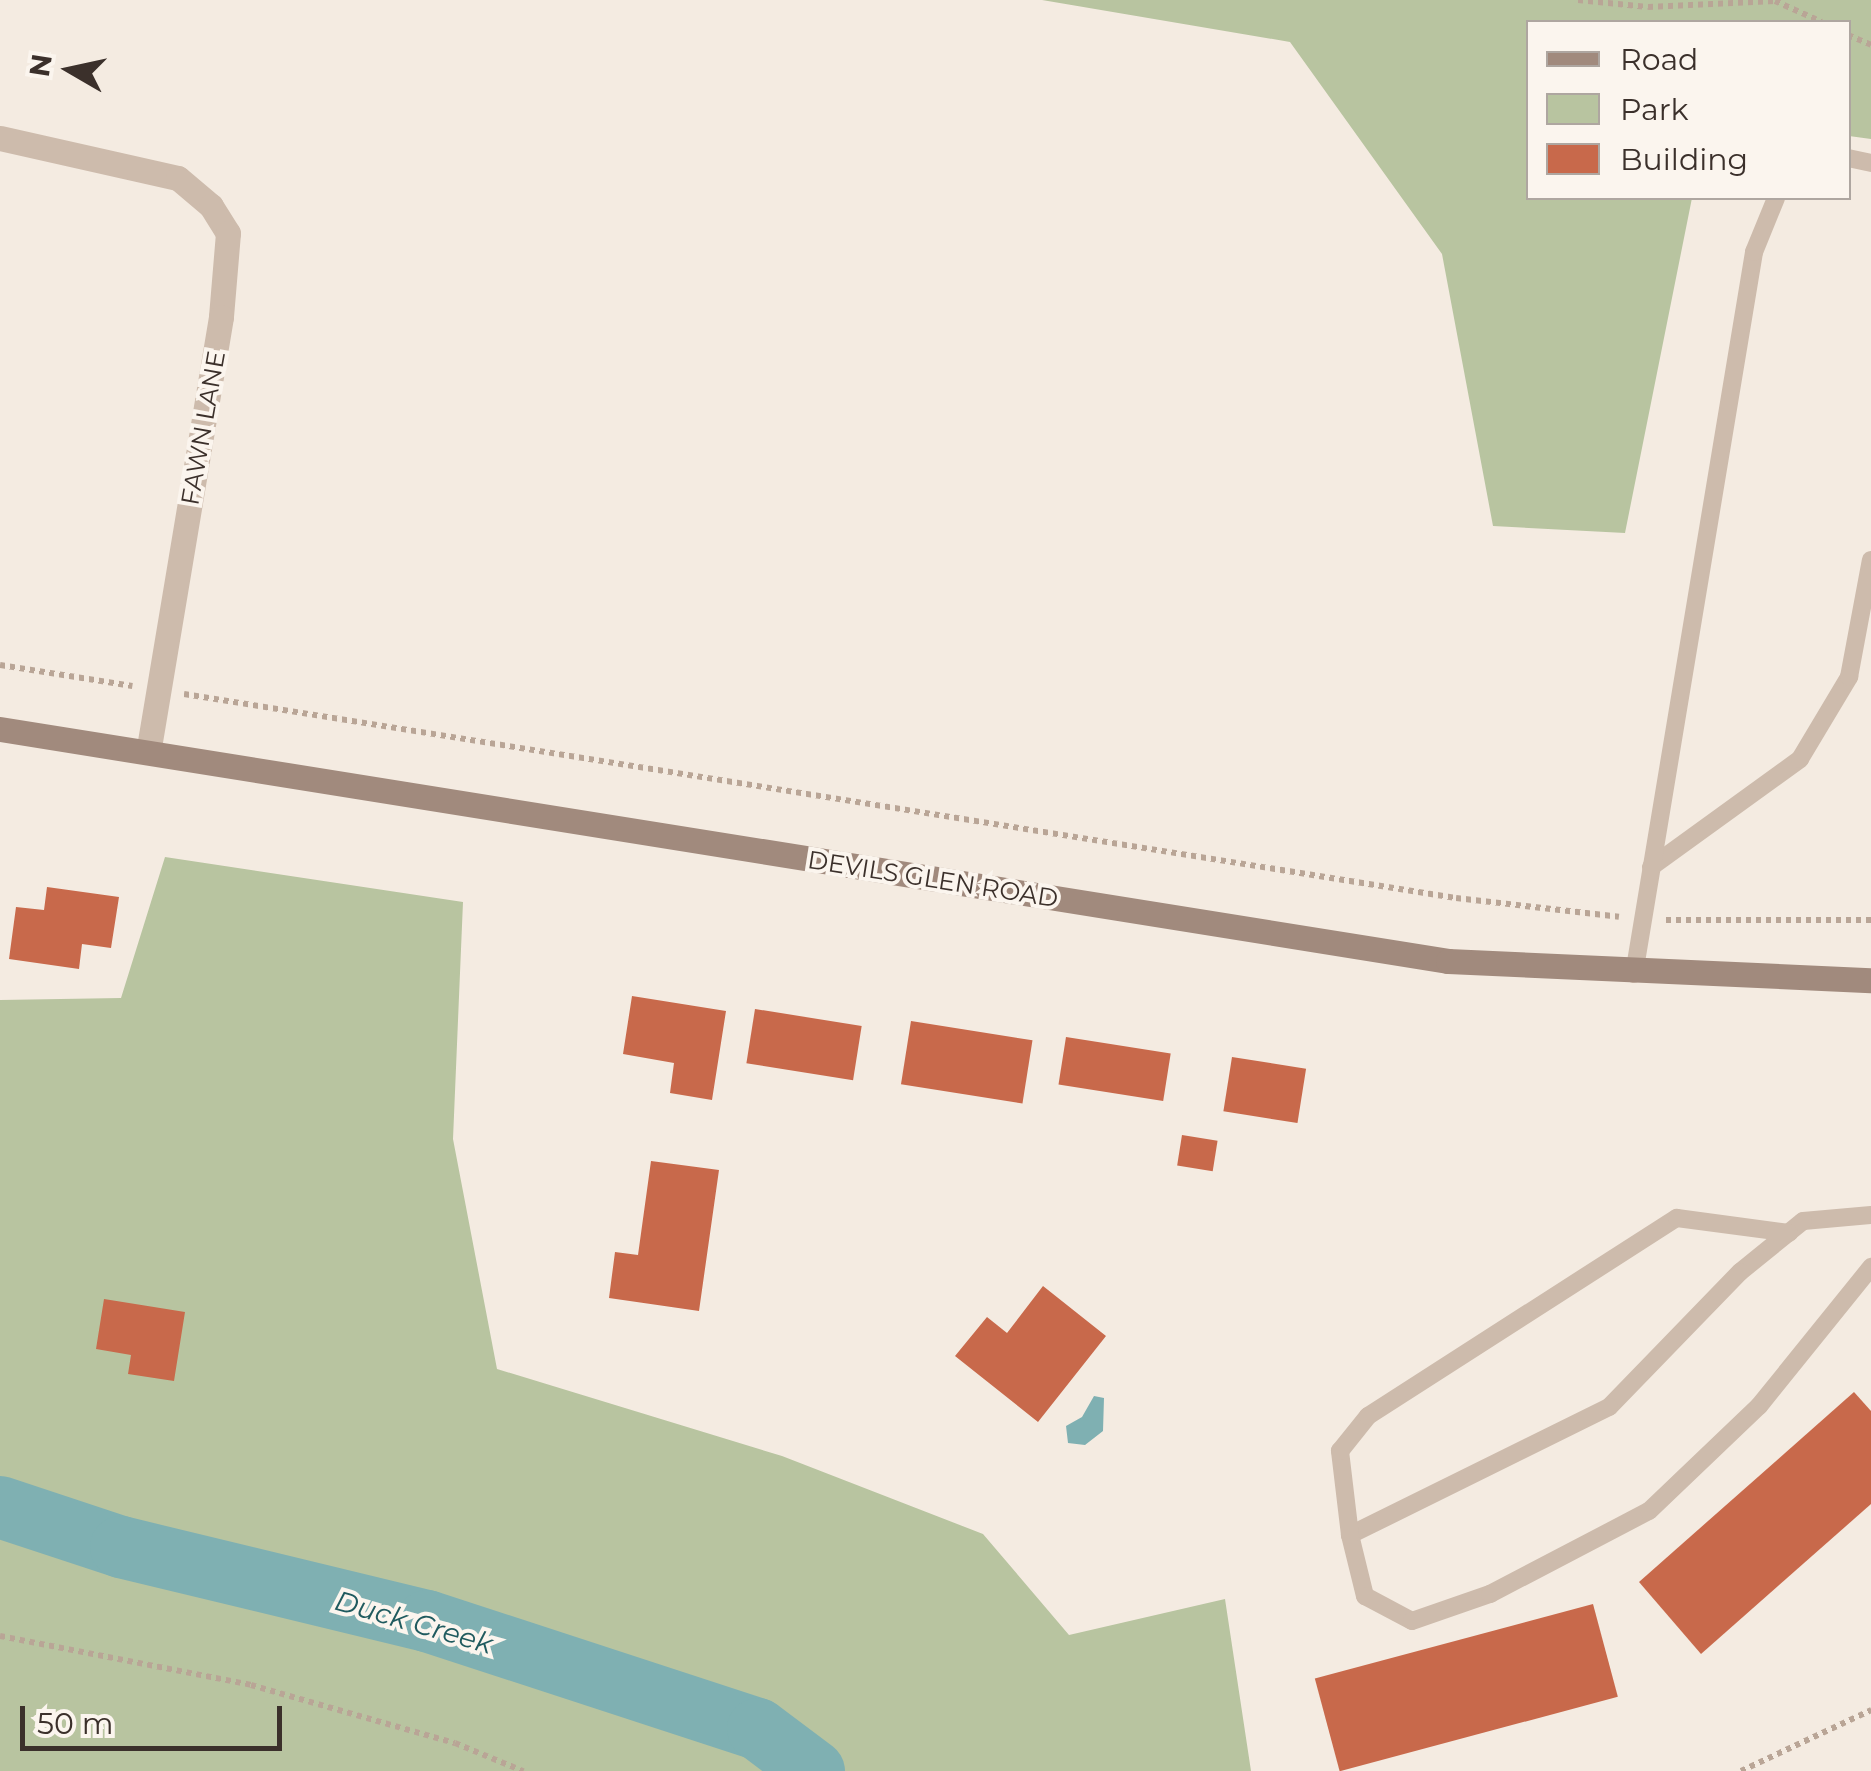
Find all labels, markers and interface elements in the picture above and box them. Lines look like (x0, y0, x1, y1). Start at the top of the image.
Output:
north arrow (20, 20, 120, 120)
legend (1526, 20, 1851, 200)
text: Road (1620, 41, 1698, 78)
text: N (22, 51, 59, 79)
text: Park (1620, 91, 1689, 128)
text: Building (1620, 141, 1748, 178)
street label: FAWN LANE (175, 349, 231, 507)
street label: DEVILS GLEN ROAD (806, 844, 1060, 914)
water label: Duck Creek (331, 1583, 497, 1661)
scale bar (25, 1686, 288, 1748)
text: 50 m (37, 1705, 114, 1742)

